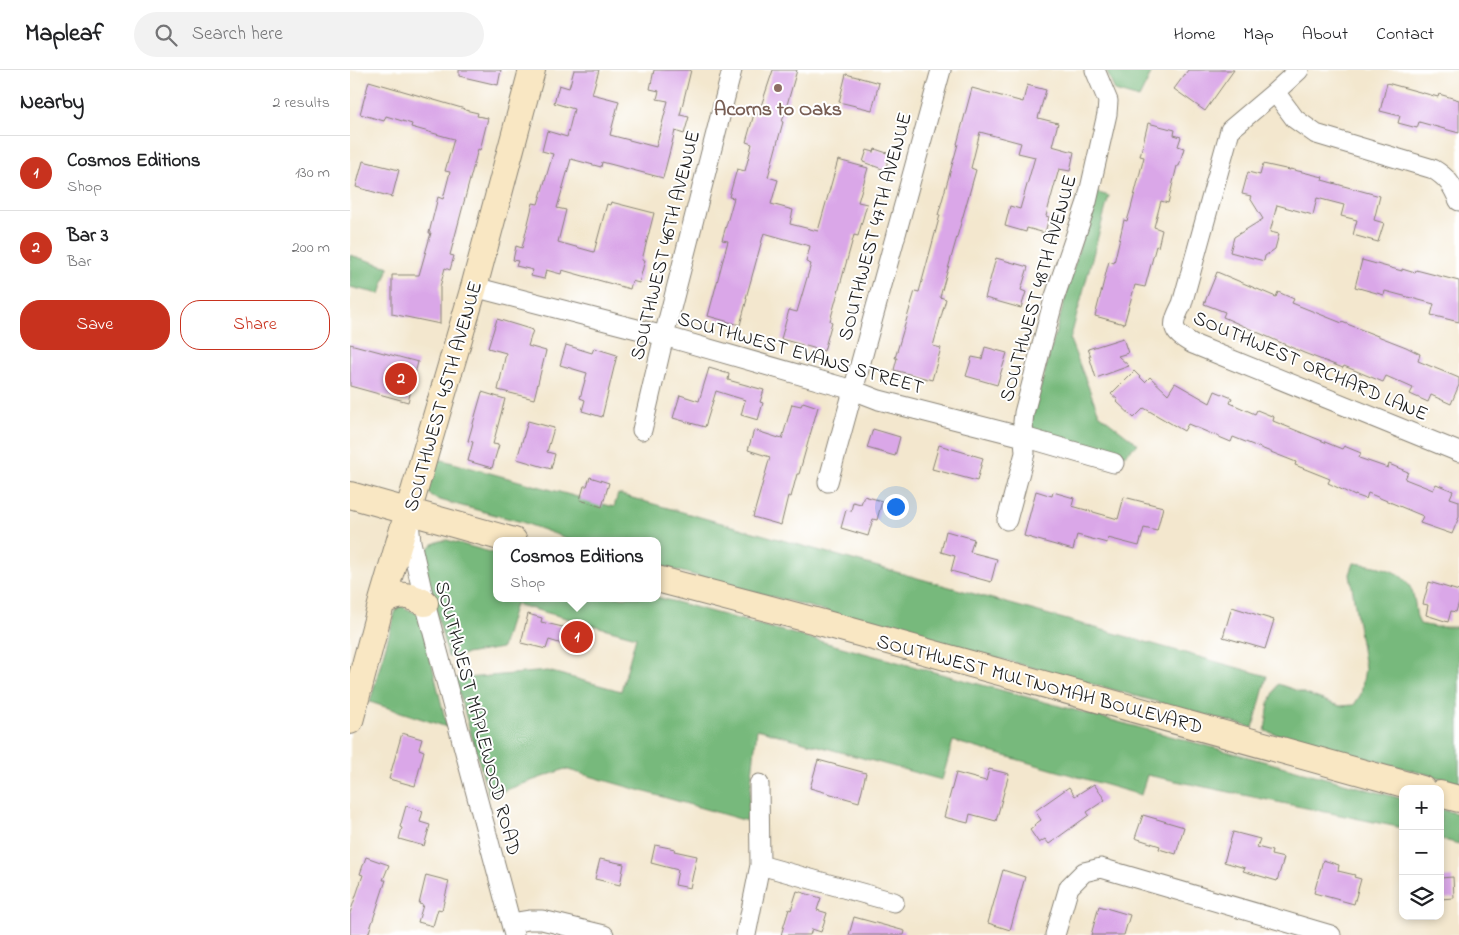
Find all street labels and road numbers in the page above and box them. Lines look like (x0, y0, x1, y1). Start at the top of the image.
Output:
street label: SOUTHWEST 47TH AVENUE (832, 109, 921, 344)
street label: SOUTHWEST 46TH AVENUE (624, 128, 709, 364)
street label: SOUTHWEST 48TH AVENUE (993, 172, 1086, 405)
street label: SOUTHWEST 45TH AVENUE (398, 278, 491, 515)
street label: SOUTHWEST EVANS STREET (674, 305, 927, 403)
street label: SOUTHWEST ORCHARD LANE (1188, 305, 1432, 430)
street label: SOUTHWEST MAPLEWOOD ROAD (426, 578, 527, 859)
street label: SOUTHWEST MULTNOMAH BOULEVARD (873, 628, 1205, 743)

